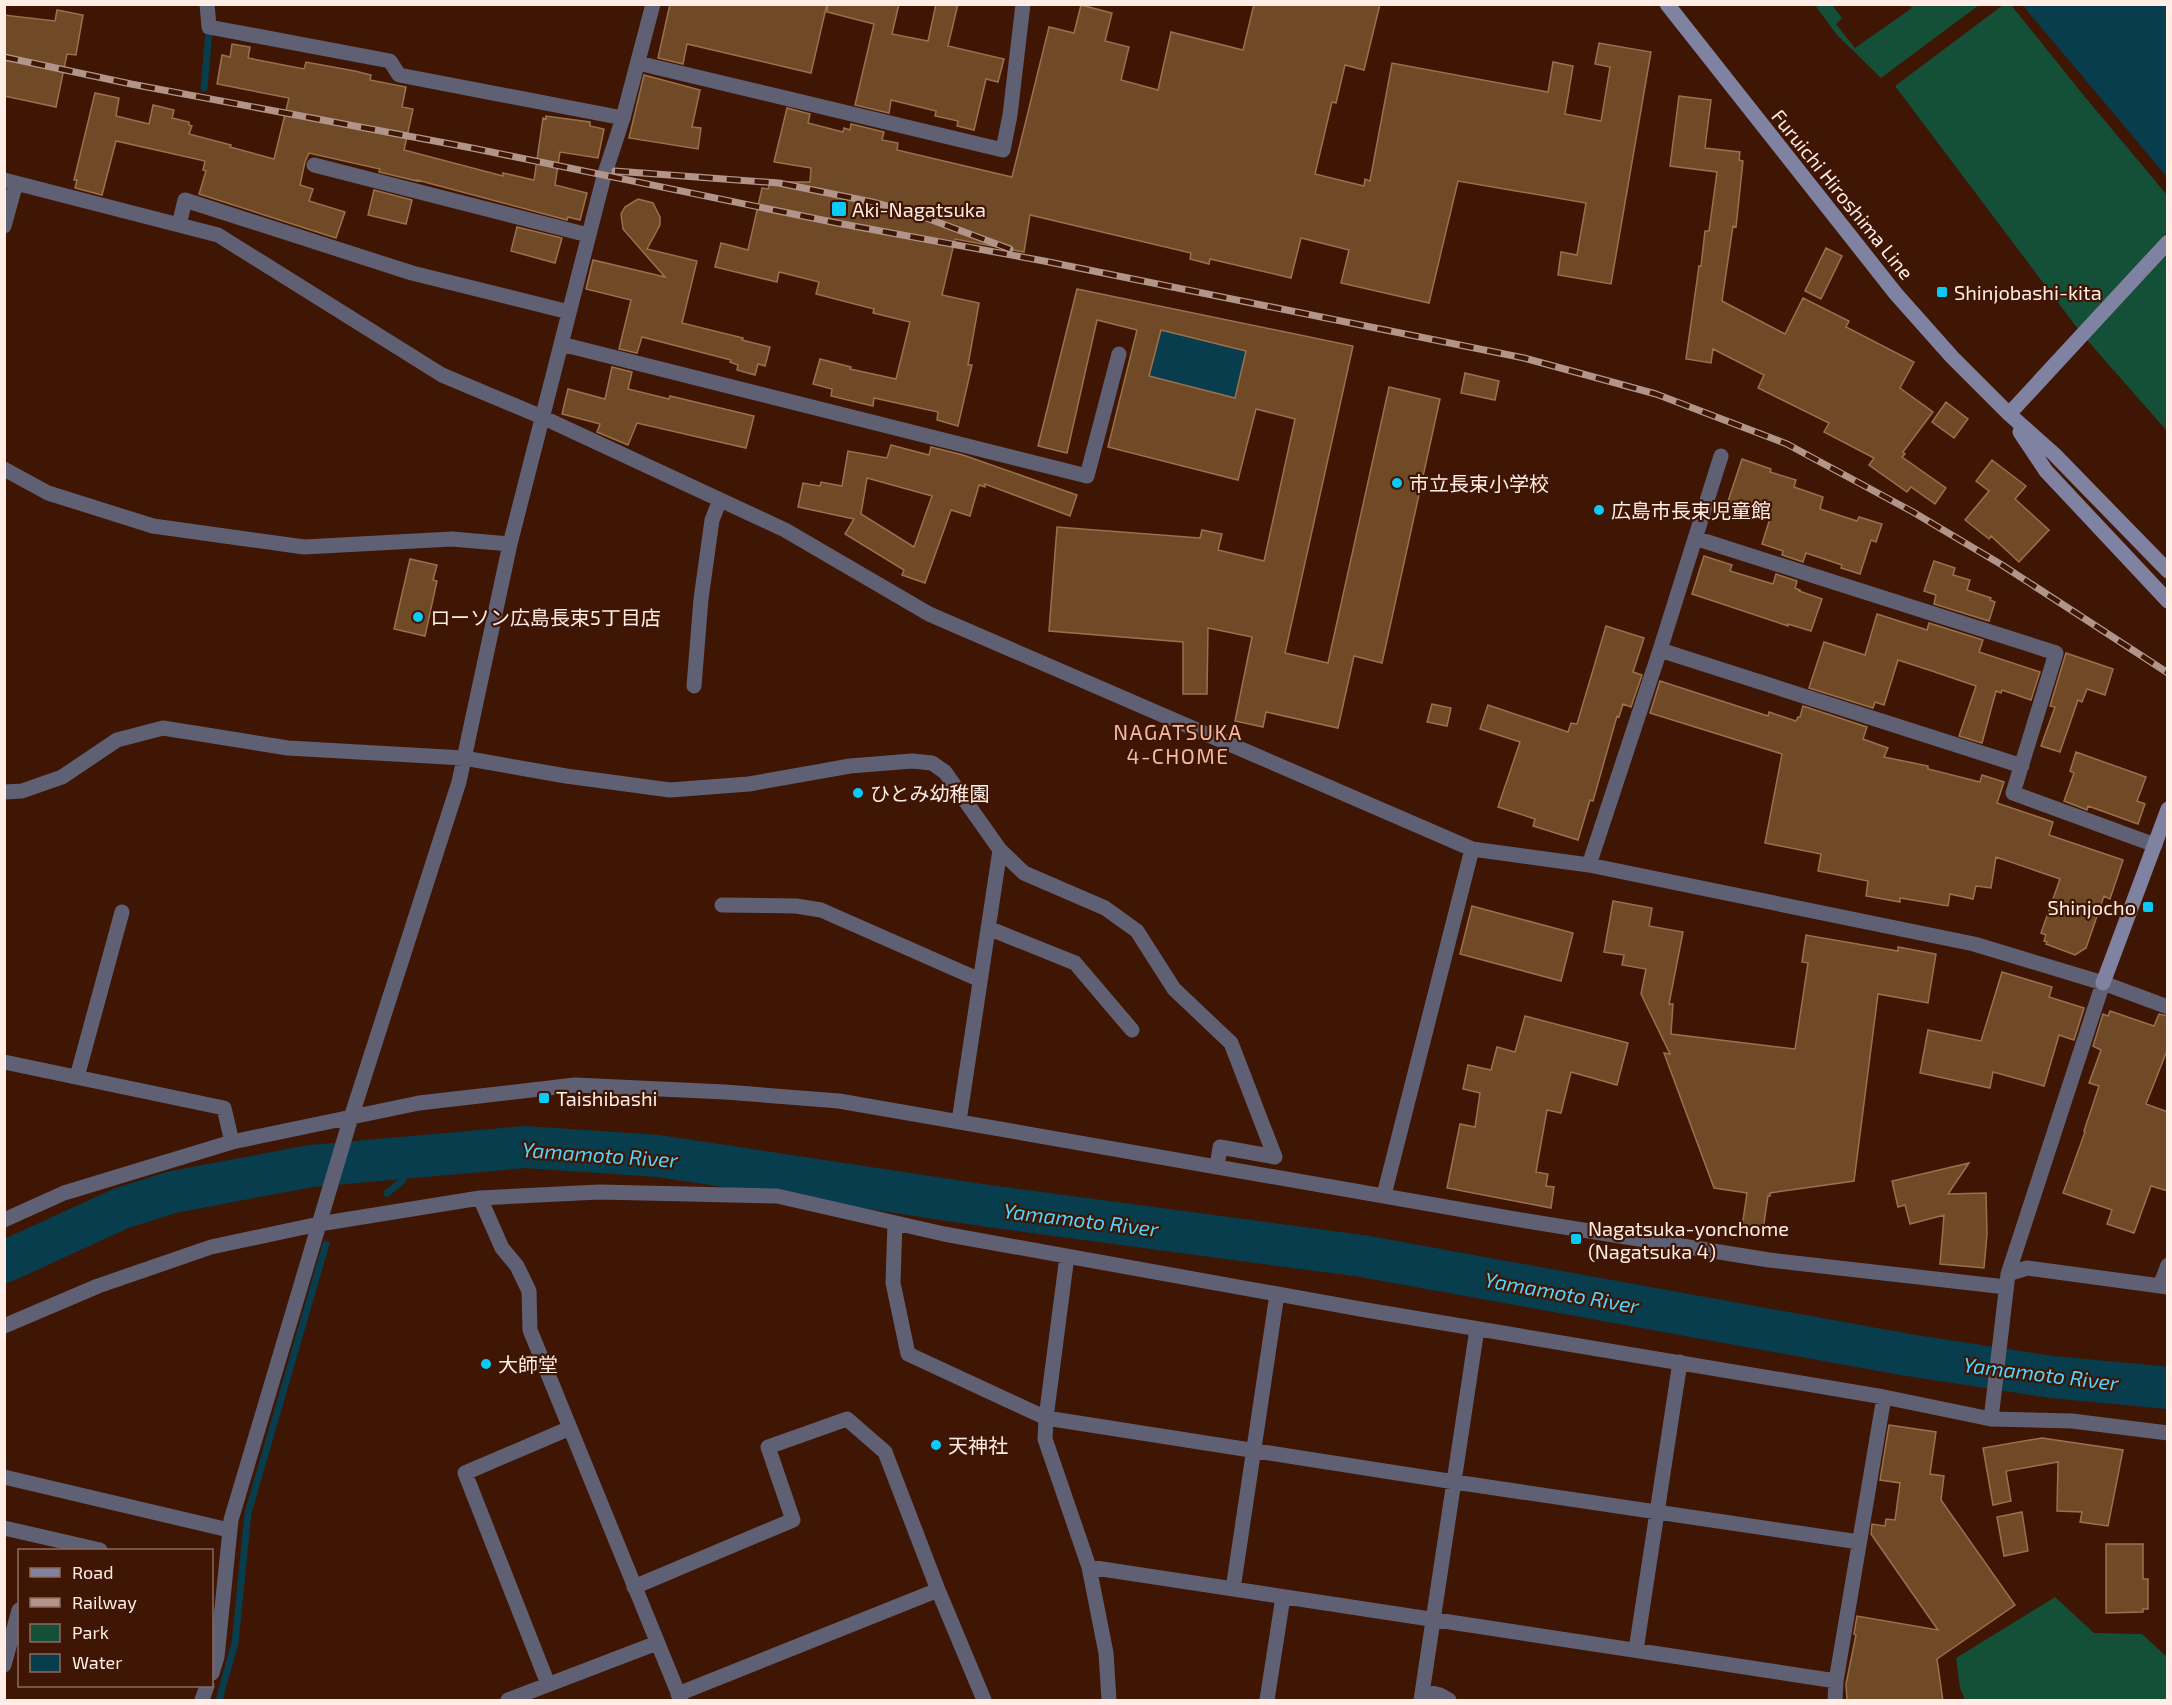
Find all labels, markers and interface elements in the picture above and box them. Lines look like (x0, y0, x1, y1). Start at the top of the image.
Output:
street label: Furuichi Hiroshima Line (1767, 104, 1919, 284)
place label: Aki-Nagatsuka (852, 197, 986, 221)
marker: Aki-Nagatsuka (830, 200, 848, 218)
place label: Shinjobashi-kita (1954, 280, 2102, 304)
marker: Shinjobashi-kita (1935, 285, 1949, 299)
place label: 市立長束小学校 (1409, 471, 1549, 495)
marker: 市立長束小学校 (1390, 476, 1404, 490)
place label: 広島市長束児童館 (1611, 498, 1771, 522)
marker: 広島市長束児童館 (1592, 503, 1606, 517)
place label: ローソン広島長束5丁目店 (430, 605, 661, 629)
marker: ローソン広島長束5丁目店 (411, 610, 425, 624)
district label: NAGATSUKA 4-CHOME (1113, 719, 1243, 768)
place label: ひとみ幼稚園 (870, 781, 989, 805)
marker: ひとみ幼稚園 (851, 786, 865, 800)
place label: Shinjocho (2047, 895, 2136, 919)
marker: Shinjocho (2141, 900, 2155, 914)
place label: Taishibashi (556, 1086, 658, 1110)
marker: Taishibashi (537, 1091, 551, 1105)
water label: Yamamoto River (521, 1136, 679, 1172)
water label: Yamamoto River (1002, 1197, 1161, 1241)
place label: Nagatsuka-yonchome (Nagatsuka 4) (1588, 1216, 1789, 1263)
marker: Nagatsuka-yonchome (Nagatsuka 4) (1569, 1232, 1583, 1246)
water label: Yamamoto River (1483, 1266, 1642, 1318)
water label: Yamamoto River (1962, 1351, 2121, 1395)
place label: 大師堂 (498, 1352, 558, 1376)
marker: 大師堂 (479, 1357, 493, 1371)
place label: 天神社 (948, 1433, 1008, 1457)
marker: 天神社 (929, 1438, 943, 1452)
legend (18, 1549, 213, 1687)
text: Road (72, 1561, 113, 1583)
text: Railway (72, 1591, 137, 1613)
text: Park (72, 1621, 109, 1643)
text: Water (72, 1651, 122, 1673)

